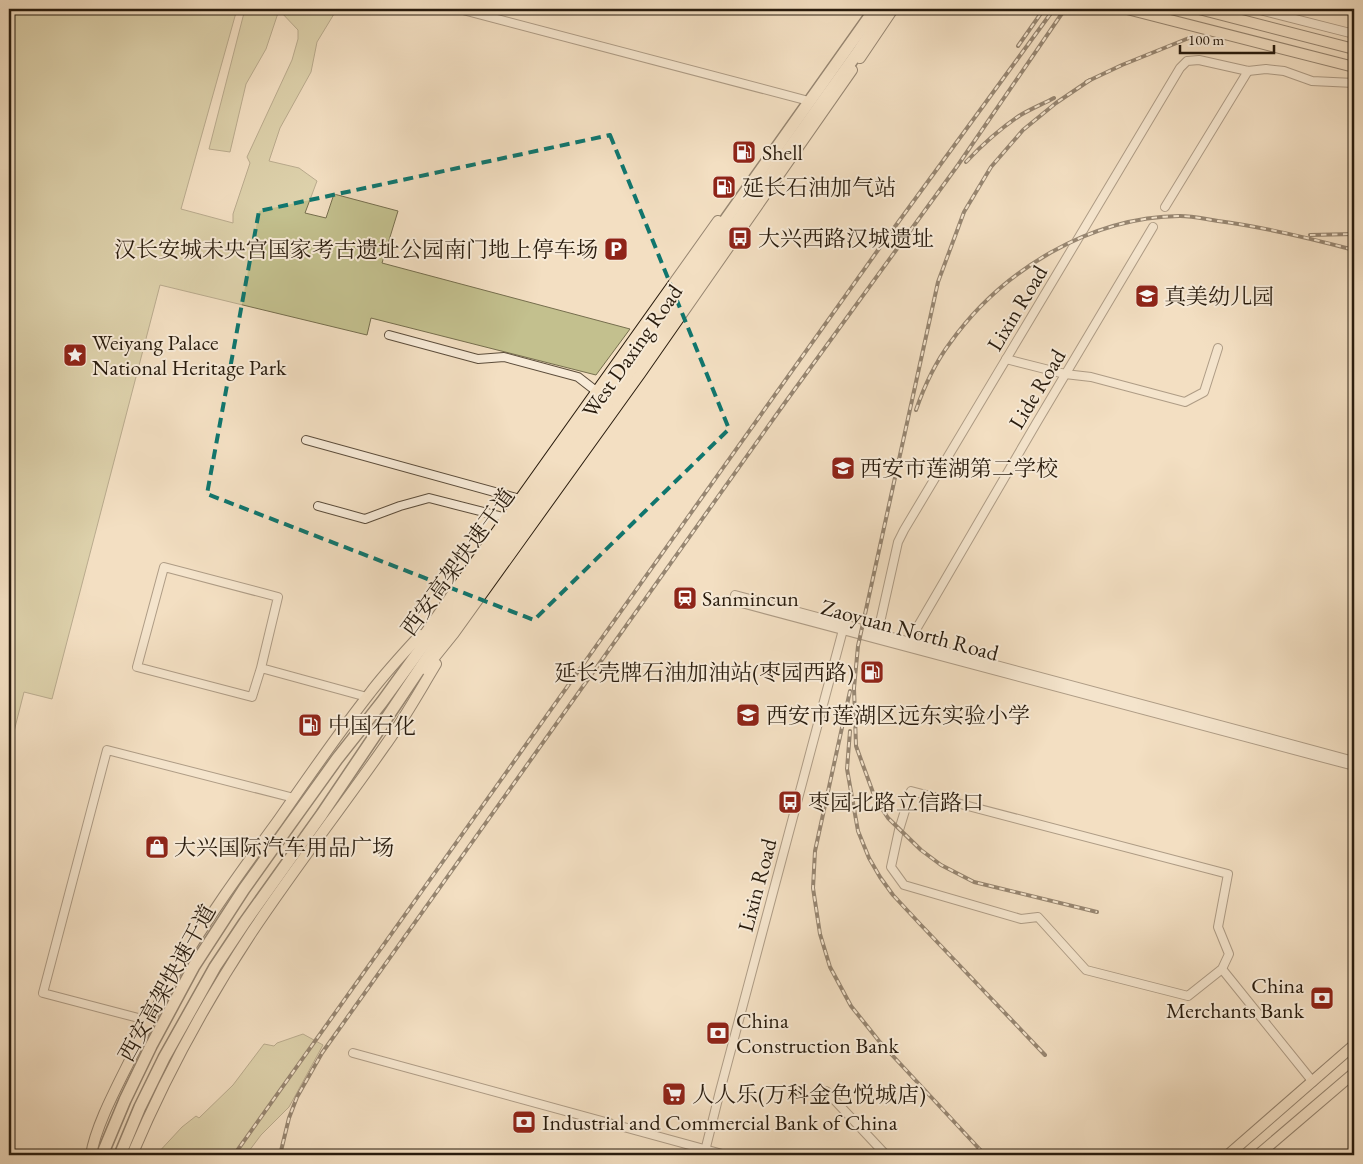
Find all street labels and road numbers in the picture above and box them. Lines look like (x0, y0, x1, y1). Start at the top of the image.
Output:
street label: Lixin Road (980, 259, 1054, 356)
street label: West Daxing Road (575, 278, 689, 424)
street label: Lide Road (1002, 343, 1073, 434)
street label: 西安高架快速干道 (395, 482, 521, 642)
street label: Zaoyuan North Road (818, 592, 1003, 668)
street label: Lixin Road (731, 834, 784, 935)
street label: 西安高架快速干道 (112, 899, 222, 1067)

